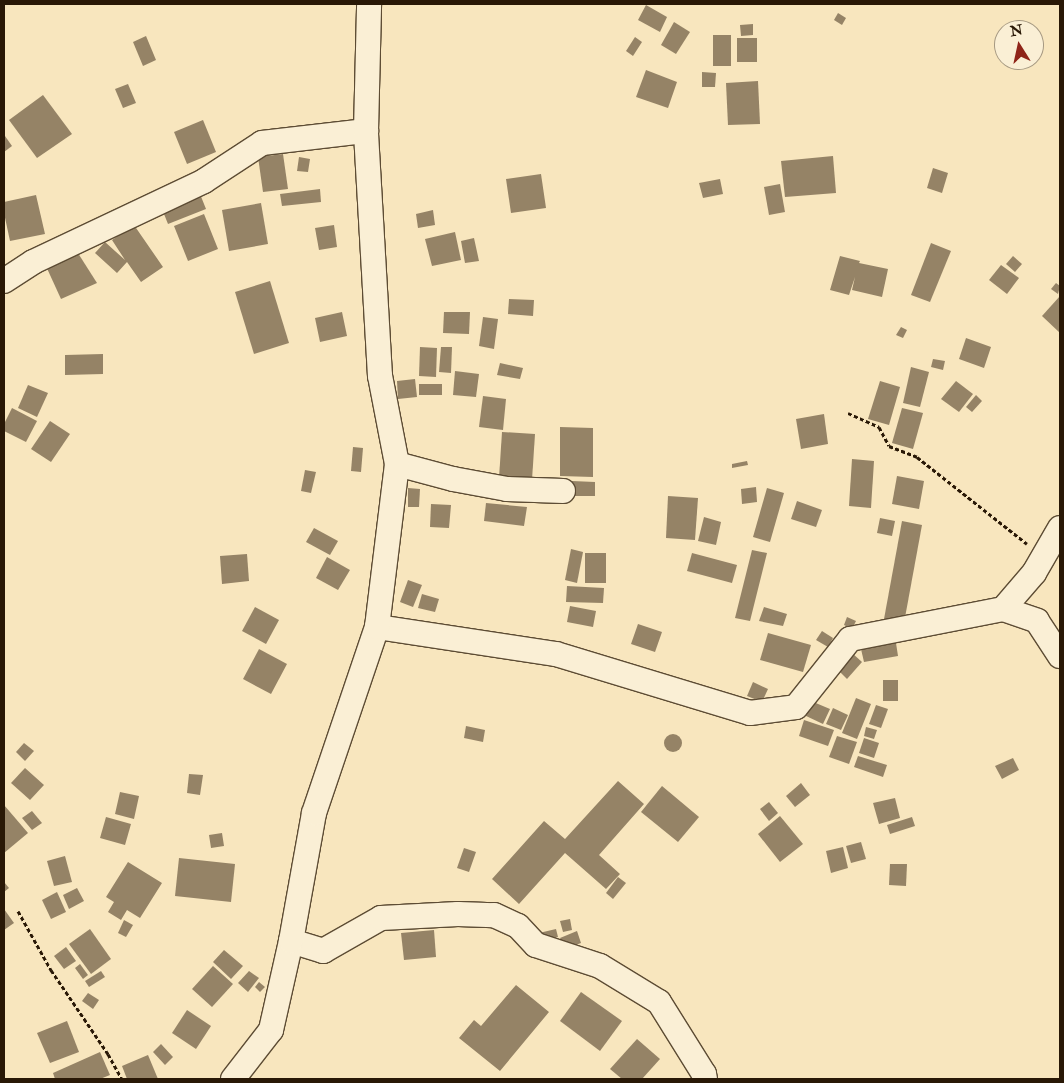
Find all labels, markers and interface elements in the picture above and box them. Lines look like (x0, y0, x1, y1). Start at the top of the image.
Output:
north arrow (994, 20, 1044, 70)
text: N (1009, 21, 1024, 40)

